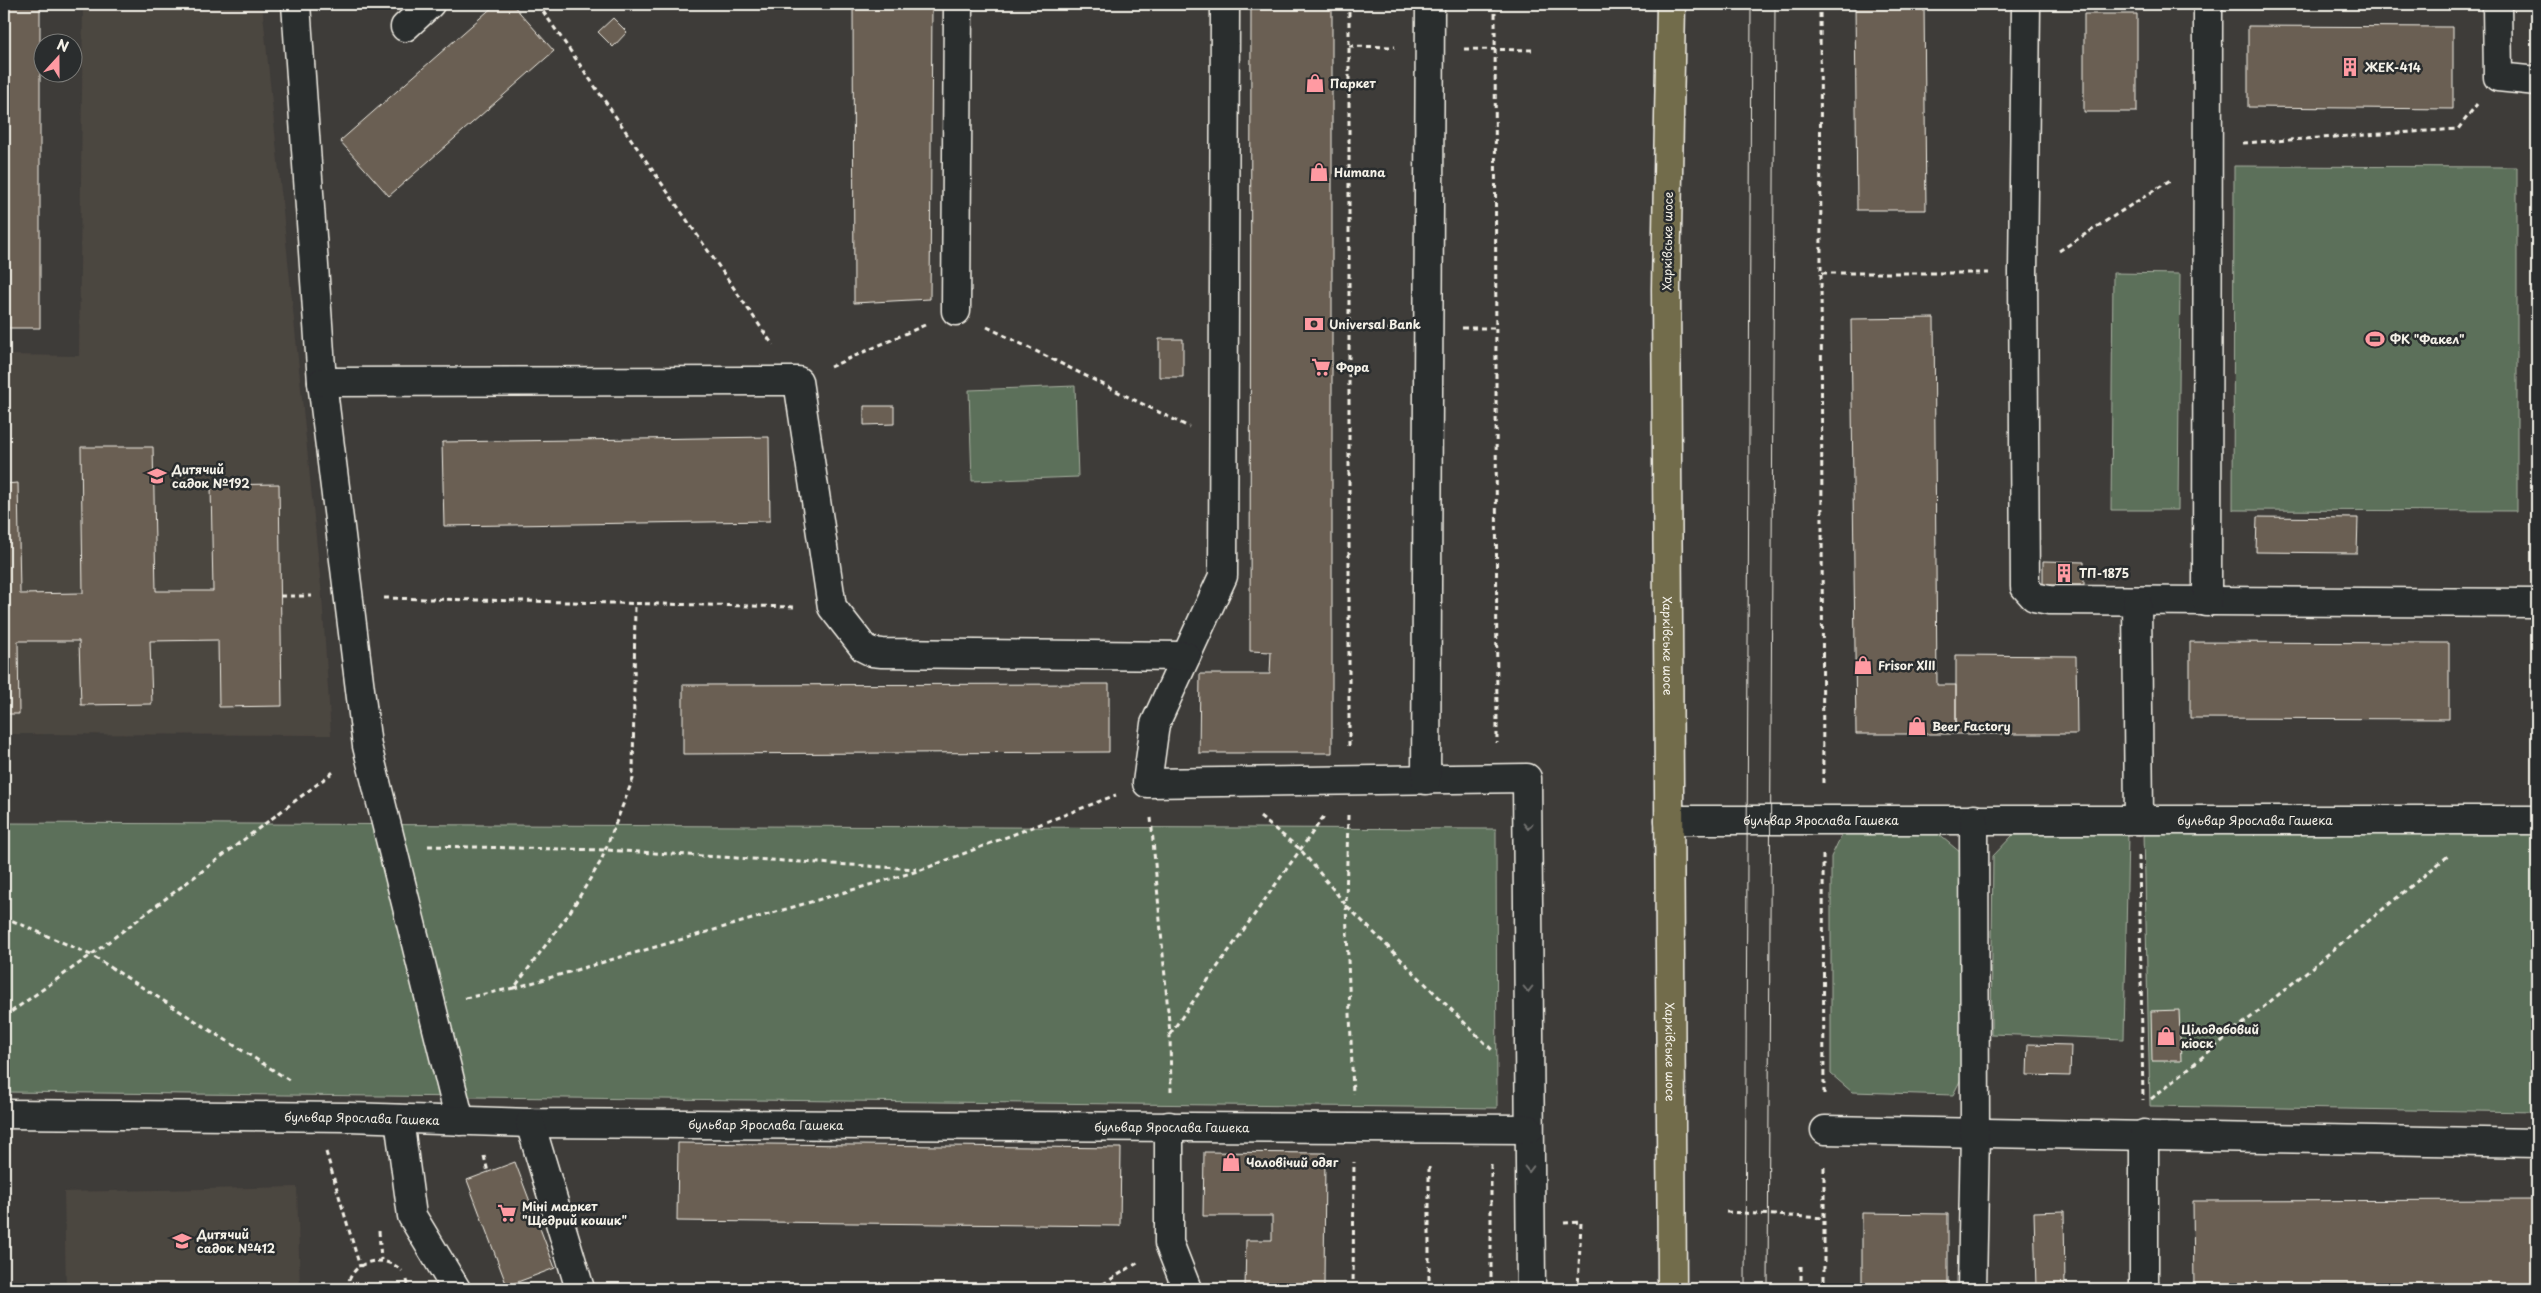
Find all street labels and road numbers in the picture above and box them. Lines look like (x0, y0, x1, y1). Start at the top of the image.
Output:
street label: Харківське шосе (1657, 191, 1677, 291)
street label: Харківське шосе (1659, 596, 1677, 696)
street label: бульвар Ярослава Гашека (1743, 811, 1899, 829)
street label: бульвар Ярослава Гашека (2177, 811, 2333, 829)
street label: Харківське шосе (1661, 1002, 1680, 1102)
street label: бульвар Ярослава Гашека (284, 1107, 440, 1129)
street label: бульвар Ярослава Гашека (688, 1115, 844, 1134)
street label: бульвар Ярослава Гашека (1094, 1117, 1250, 1136)

